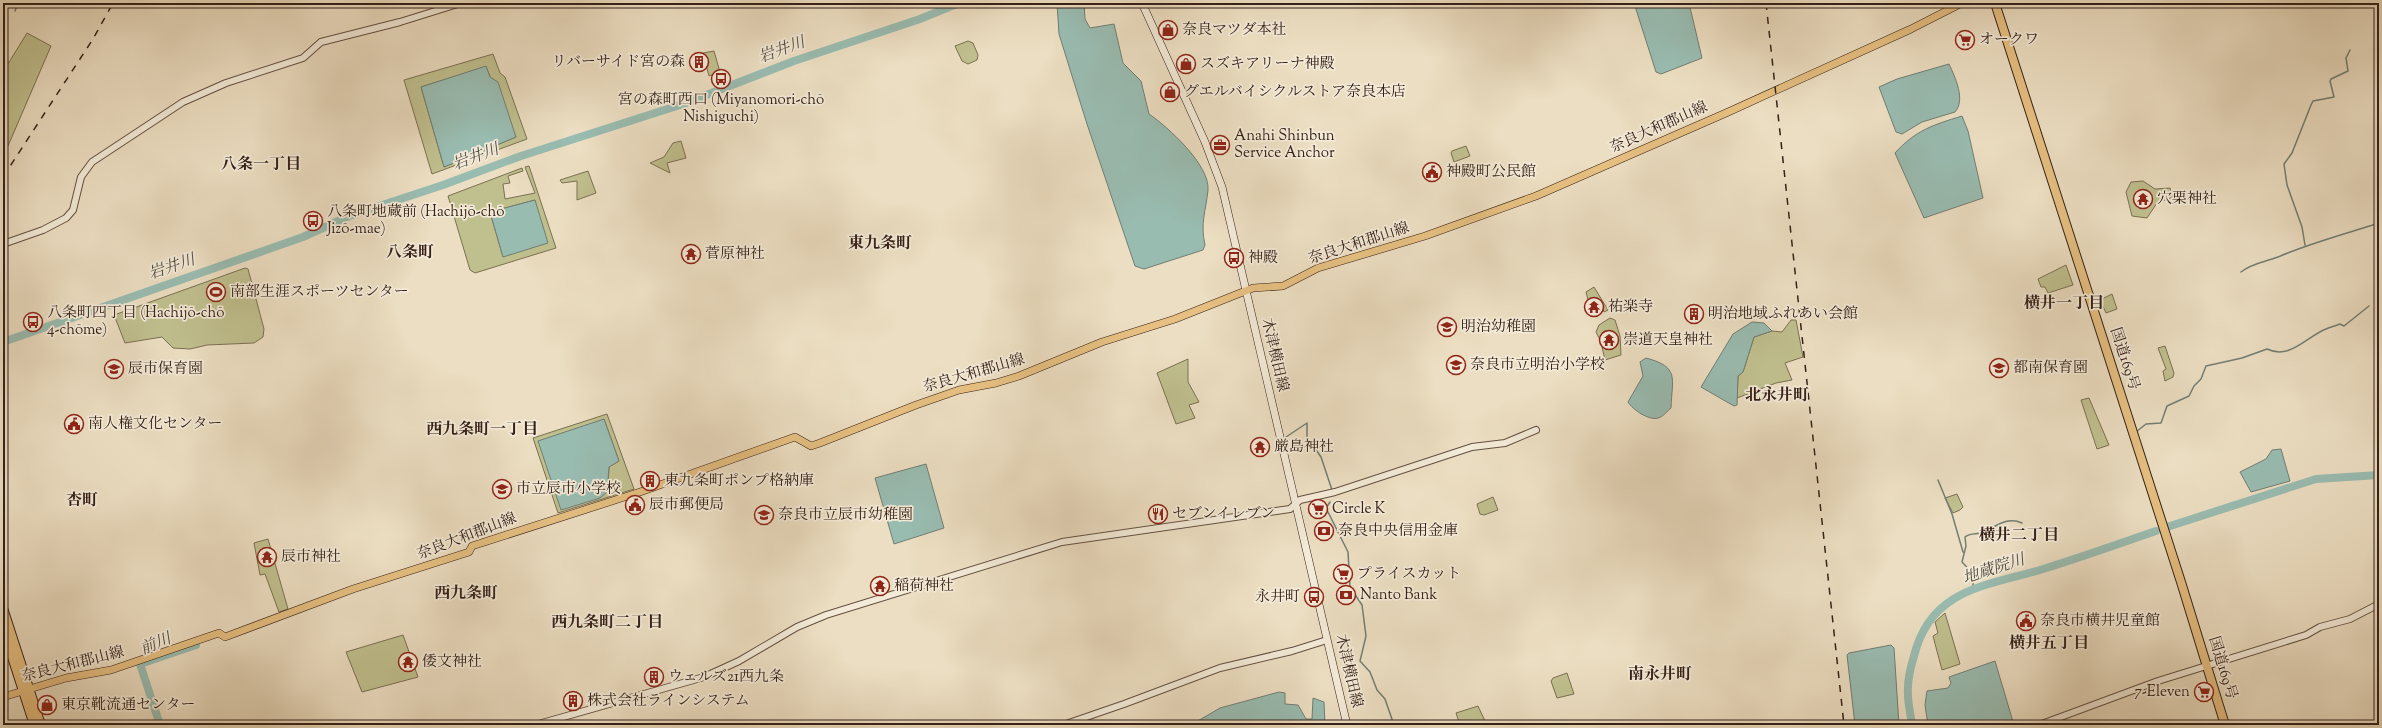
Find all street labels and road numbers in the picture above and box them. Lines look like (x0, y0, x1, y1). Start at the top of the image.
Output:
street label: 奈良大和郡山線 (1607, 97, 1711, 159)
street label: 奈良大和郡山線 (1306, 218, 1412, 270)
street label: 木津横田線 (1255, 316, 1293, 394)
street label: 国道169号 (2104, 325, 2144, 393)
street label: 奈良大和郡山線 (921, 349, 1027, 399)
street label: 奈良大和郡山線 (414, 508, 520, 566)
street label: 木津横田線 (1329, 632, 1367, 710)
street label: 国道169号 (2202, 634, 2242, 702)
street label: 奈良大和郡山線 (20, 642, 126, 688)

